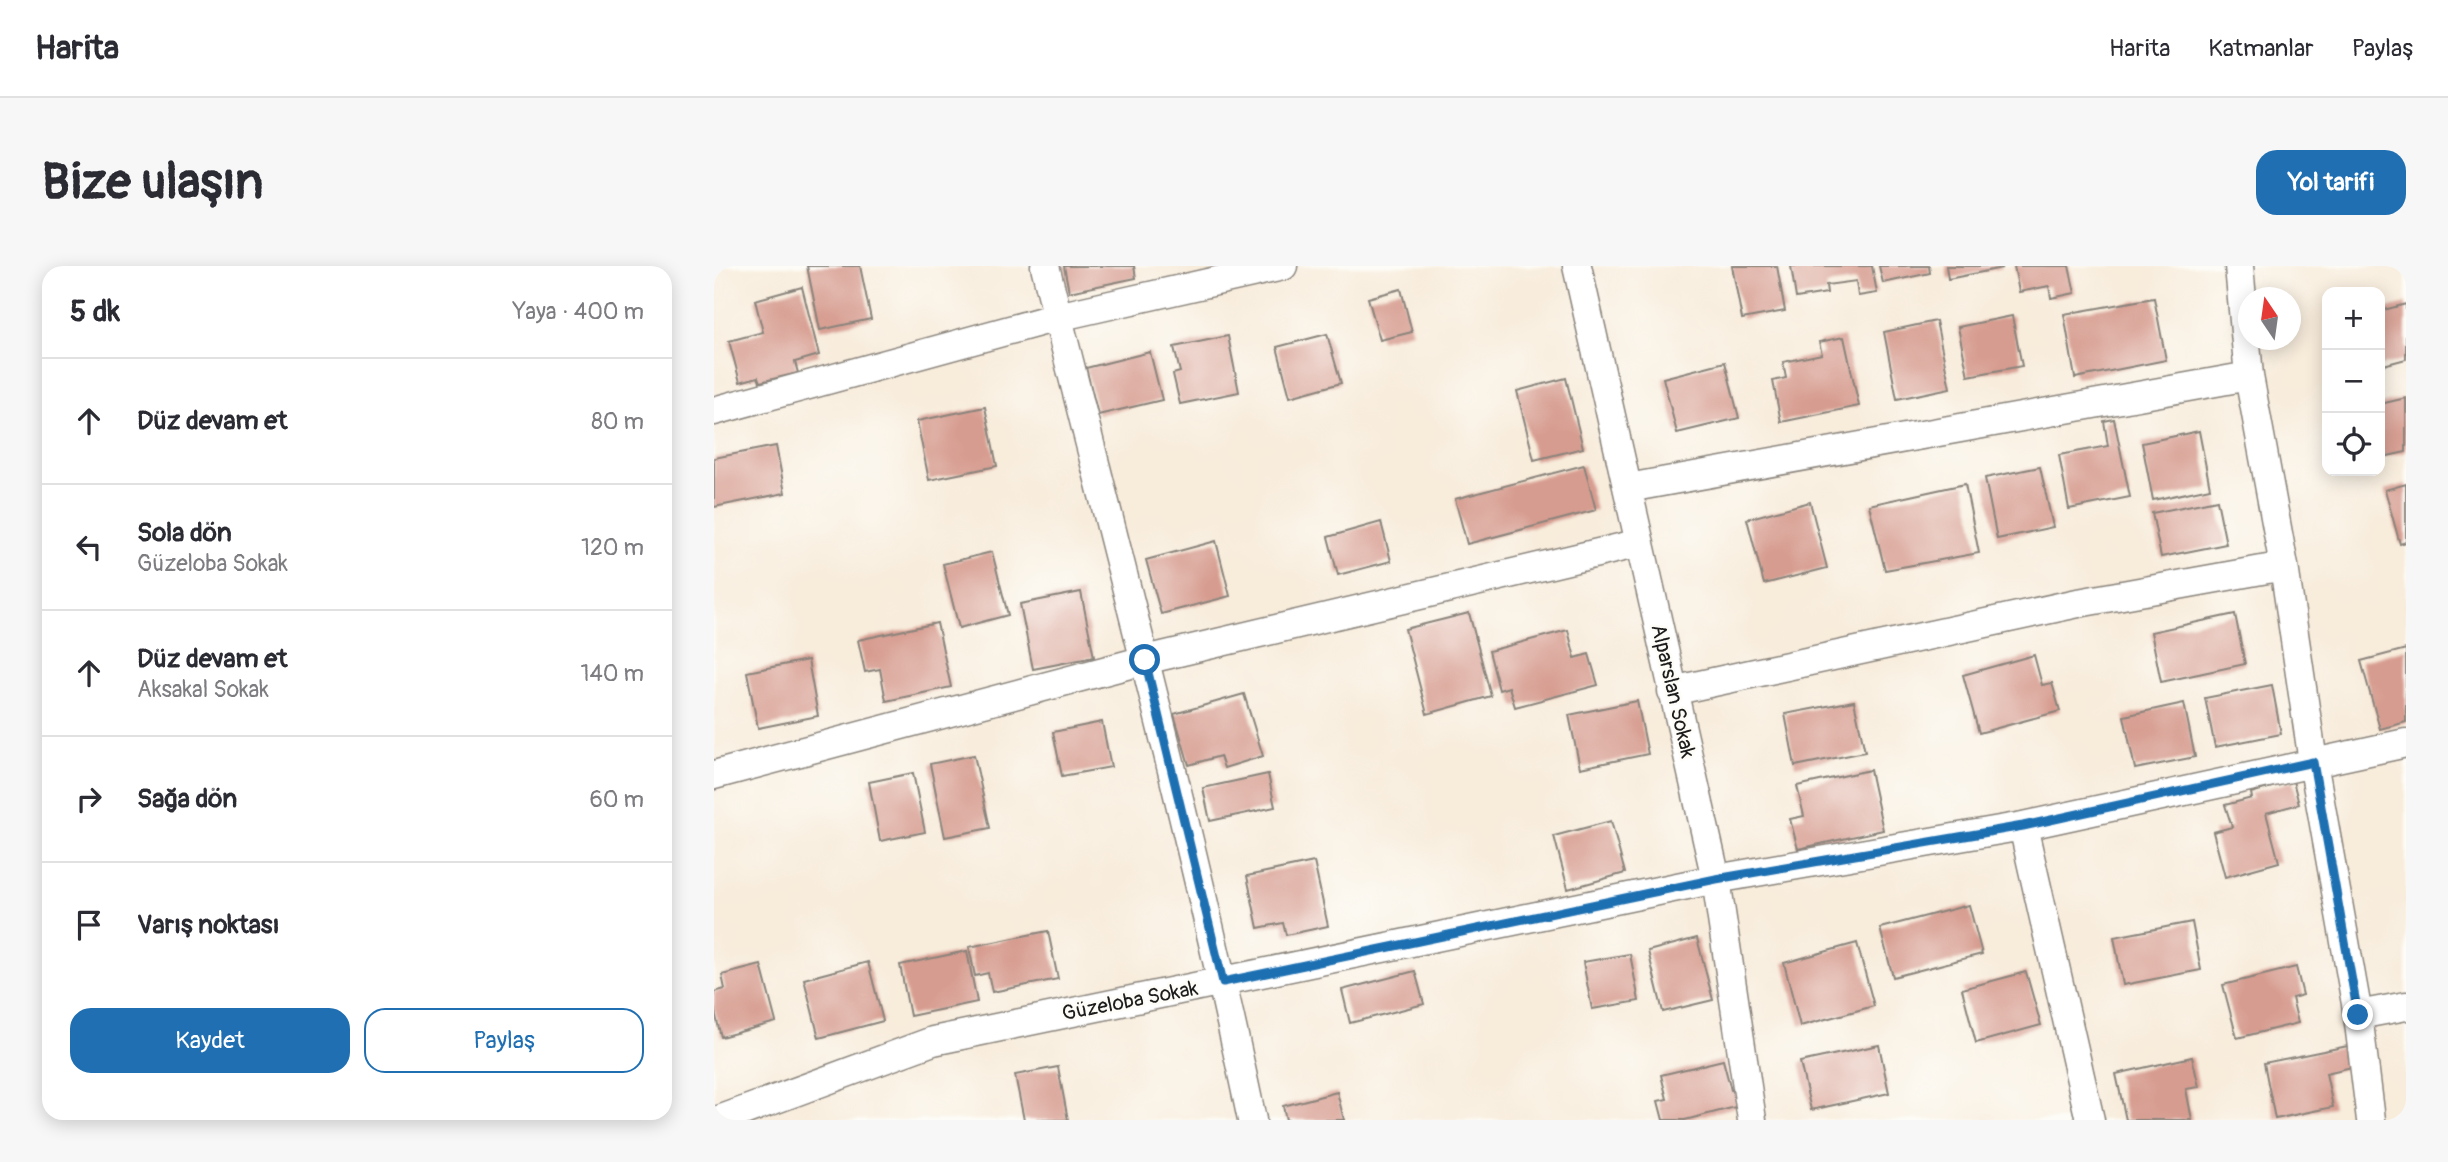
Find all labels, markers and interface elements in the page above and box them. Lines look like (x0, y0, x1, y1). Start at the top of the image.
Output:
text: Harita (35, 28, 119, 69)
text: Harita (2109, 34, 2170, 63)
text: Katmanlar (2208, 34, 2314, 63)
text: Paylaş (2352, 34, 2413, 63)
button: Yol tarifi (2256, 150, 2406, 215)
text: Bize ulaşın (42, 152, 263, 213)
north arrow (2238, 287, 2301, 350)
map controls (2322, 287, 2385, 476)
button: + (2322, 287, 2385, 350)
text: 5 dk (70, 293, 120, 330)
text: Yaya · 400 m (513, 297, 644, 326)
button: − (2322, 350, 2385, 413)
icon: ahead (70, 402, 108, 440)
text: Düz devam et (137, 405, 288, 437)
text: 80 m (591, 407, 644, 436)
button: locate (2322, 413, 2385, 476)
text: Sola dön (137, 517, 232, 549)
icon: left (70, 528, 108, 566)
text: 120 m (581, 533, 644, 562)
text: Güzeloba Sokak (137, 549, 288, 578)
street label: Alparslan Sokak (1644, 621, 1702, 761)
text: Düz devam et (137, 643, 288, 675)
route start (1129, 644, 1160, 675)
icon: ahead (70, 654, 108, 692)
text: 140 m (581, 659, 644, 688)
text: Aksakal Sokak (137, 675, 269, 704)
icon: right (70, 780, 108, 818)
text: Sağa dön (137, 783, 237, 815)
text: 60 m (589, 785, 644, 814)
icon: arrive (70, 906, 108, 944)
text: Varış noktası (137, 909, 279, 941)
street label: Güzeloba Sokak (1060, 975, 1200, 1027)
route end (2342, 999, 2373, 1030)
button: Kaydet (70, 1008, 350, 1073)
button: Paylaş (364, 1008, 644, 1073)

